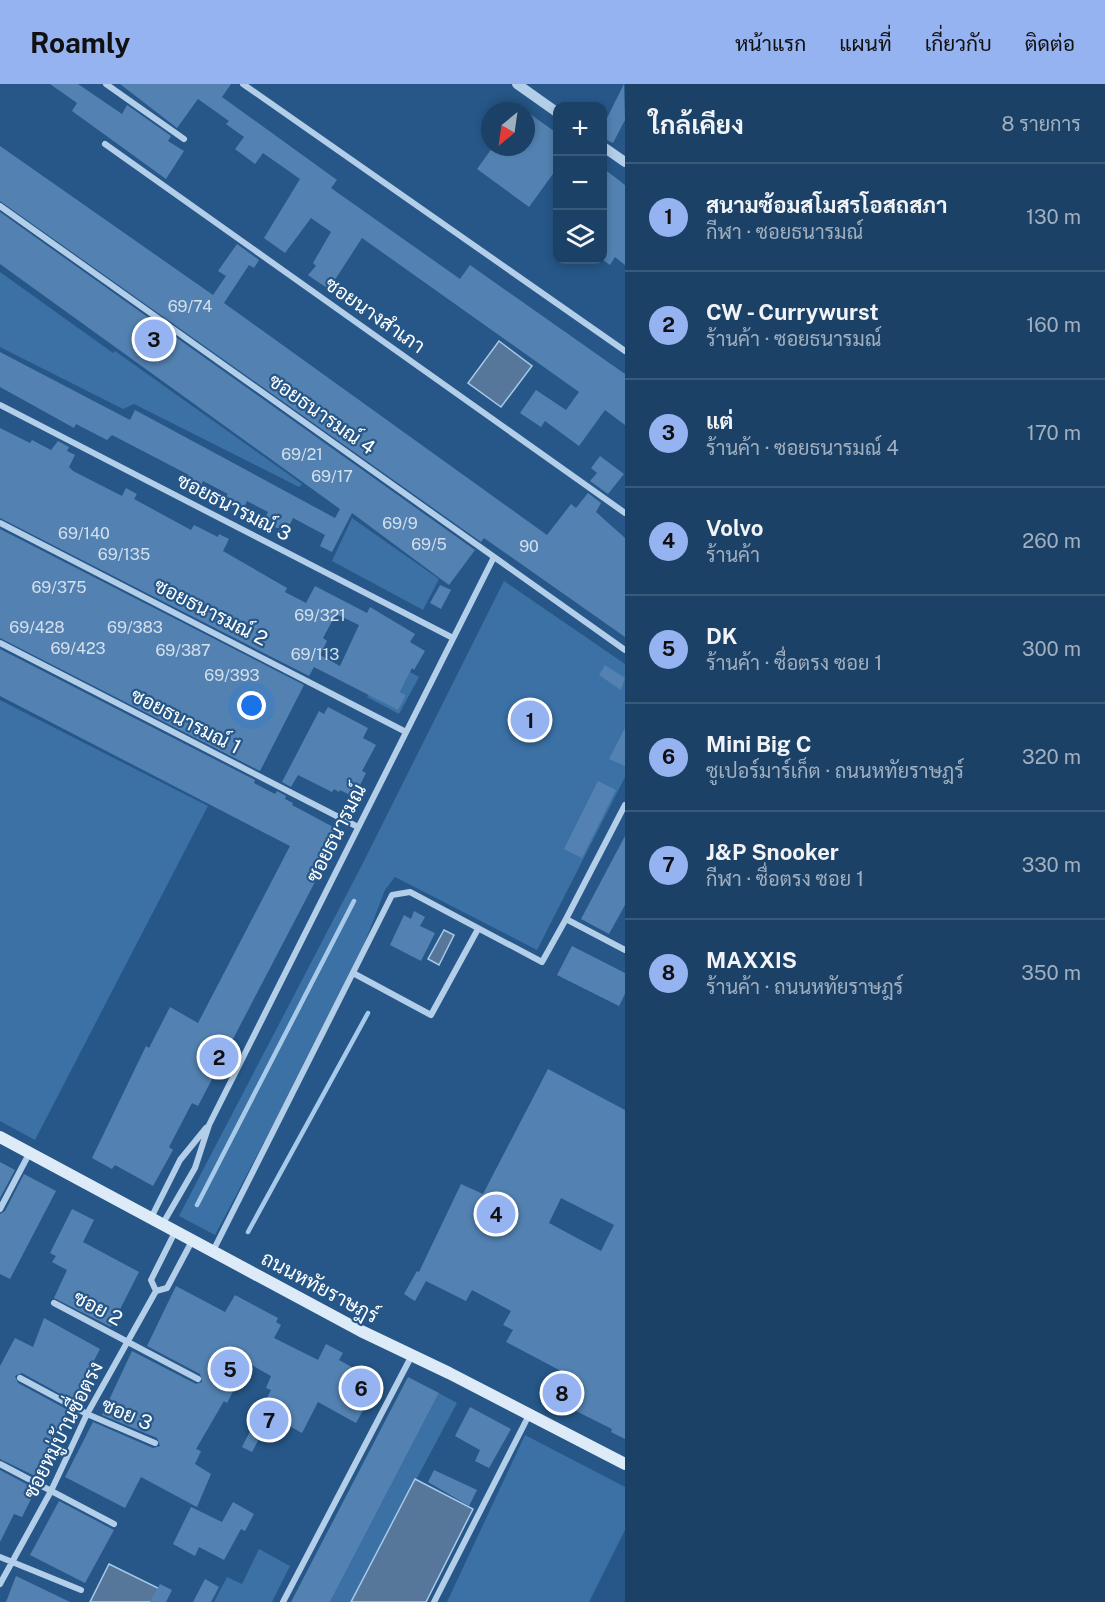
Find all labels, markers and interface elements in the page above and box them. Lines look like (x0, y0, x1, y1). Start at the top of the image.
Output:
text: Roamly (30, 26, 130, 59)
text: หน้าแรก (735, 31, 806, 56)
text: แผนที่ (839, 31, 892, 56)
text: เกี่ยวกับ (925, 31, 992, 56)
text: ติดต่อ (1025, 31, 1075, 56)
north arrow (481, 102, 535, 156)
map controls (553, 102, 607, 264)
button: + (553, 102, 607, 156)
text: ใกล้เคียง (649, 109, 744, 140)
text: 8 รายการ (1001, 112, 1081, 136)
button: − (553, 156, 607, 210)
text: สนามซ้อมสโมสรโอสถสภา (706, 192, 947, 218)
text: 1 (664, 205, 673, 229)
text: 130 m (1026, 205, 1081, 229)
button: layers (553, 210, 607, 264)
text: กีฬา · ซอยธนารมณ์ (706, 220, 863, 244)
street label: ซอยนางสำเภา (320, 272, 430, 358)
house number: 69/74 (168, 297, 212, 316)
text: CW - Currywurst (706, 299, 879, 325)
text: 2 (662, 313, 675, 337)
text: 160 m (1026, 313, 1081, 337)
pin: 3 (134, 316, 174, 362)
text: ร้านค้า · ซอยธนารมณ์ (706, 327, 881, 351)
street label: ซอยธนารมณ์ 4 (264, 367, 381, 460)
text: แต่ (706, 408, 733, 434)
text: 3 (662, 421, 675, 445)
text: 170 m (1027, 421, 1081, 445)
text: ร้านค้า · ซอยธนารมณ์ 4 (706, 436, 899, 460)
house number: 69/21 (281, 445, 323, 464)
street label: ซอยธนารมณ์ 3 (173, 466, 296, 546)
house number: 69/17 (311, 467, 353, 486)
house number: 69/9 (382, 514, 418, 533)
text: Volvo (706, 515, 763, 541)
house number: 69/140 (58, 524, 110, 543)
text: 4 (662, 529, 675, 553)
text: 260 m (1022, 529, 1081, 553)
house number: 69/5 (411, 535, 447, 554)
house number: 90 (519, 537, 539, 556)
text: ร้านค้า (706, 543, 760, 567)
house number: 69/135 (98, 545, 150, 564)
street label: ซอยธนารมณ์ 2 (150, 571, 273, 651)
house number: 69/375 (31, 578, 87, 597)
house number: 69/321 (294, 606, 346, 625)
house number: 69/428 (9, 618, 65, 637)
house number: 69/383 (107, 618, 163, 637)
text: DK (706, 623, 738, 649)
text: 5 (662, 637, 675, 661)
text: 300 m (1022, 637, 1081, 661)
house number: 69/423 (50, 639, 106, 658)
house number: 69/387 (155, 641, 211, 660)
house number: 69/113 (291, 645, 339, 664)
text: ร้านค้า · ซื่อตรง ซอย 1 (706, 651, 882, 675)
house number: 69/393 (204, 666, 260, 685)
street label: ซอยธนารมณ์ 1 (127, 681, 246, 759)
your location (237, 691, 266, 720)
pin: 1 (510, 698, 550, 742)
text: Mini Big C (706, 731, 811, 757)
text: 6 (662, 745, 675, 769)
text: 320 m (1022, 745, 1081, 769)
text: ซูเปอร์มาร์เก็ต · ถนนหทัยราษฎร์ (706, 759, 964, 783)
street label: ซอยธนารมณ์ (299, 779, 371, 886)
text: J&P Snooker (706, 839, 839, 865)
text: 7 (662, 853, 675, 877)
text: 330 m (1022, 853, 1081, 877)
text: กีฬา · ซื่อตรง ซอย 1 (706, 867, 864, 891)
text: MAXXIS (706, 947, 797, 973)
text: 8 (662, 961, 675, 985)
text: 350 m (1021, 961, 1081, 985)
text: ร้านค้า · ถนนหทัยราษฎร์ (706, 975, 903, 999)
pin: 2 (200, 1034, 238, 1080)
pin: 4 (476, 1192, 516, 1236)
street label: ถนนหทัยราษฎร์ (256, 1244, 384, 1330)
street label: ซอย 2 (69, 1285, 127, 1331)
pin: 5 (210, 1346, 250, 1392)
street label: ซอยหมู่บ้านซื่อตรง (14, 1355, 111, 1504)
pin: 6 (342, 1366, 380, 1410)
pin: 8 (542, 1370, 582, 1416)
street label: ซอย 3 (98, 1393, 156, 1435)
pin: 7 (250, 1398, 288, 1442)

